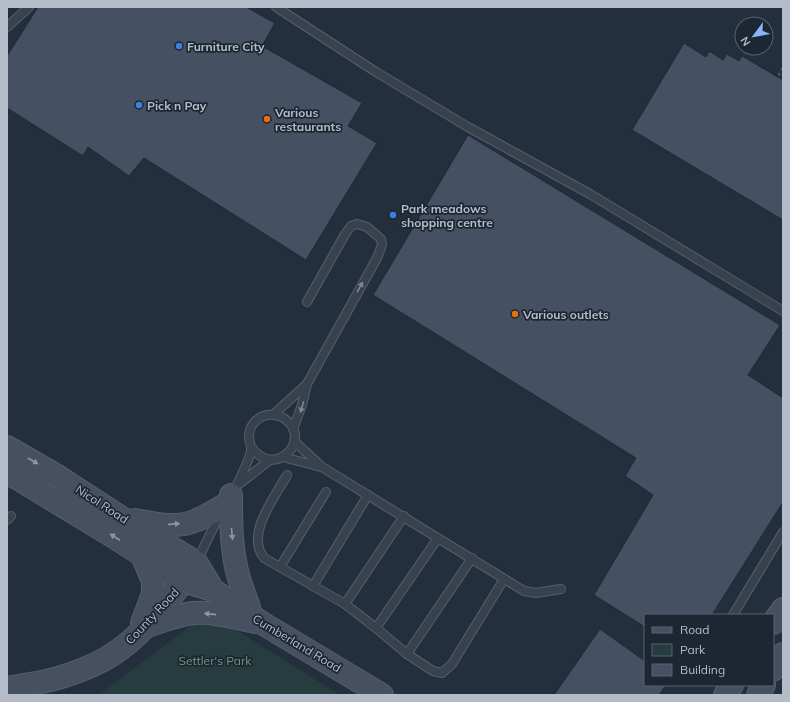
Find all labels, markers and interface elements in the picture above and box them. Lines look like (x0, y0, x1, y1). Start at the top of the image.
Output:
north arrow (734, 16, 774, 56)
text: N (737, 34, 754, 49)
place label: Furniture City (187, 39, 265, 54)
marker: Furniture City (174, 41, 184, 51)
place label: Pick n Pay (147, 98, 207, 113)
marker: Pick n Pay (134, 100, 144, 110)
place label: Various restaurants (274, 105, 341, 134)
marker: Various restaurants (262, 114, 272, 124)
place label: Park meadows shopping centre (401, 201, 493, 230)
marker: Park meadows shopping centre (388, 210, 398, 220)
one-way arrow (357, 282, 364, 293)
place label: Various outlets (522, 307, 609, 322)
marker: Various outlets (510, 309, 520, 319)
one-way arrow (299, 401, 305, 413)
one-way arrow (27, 458, 39, 465)
street label: Nicol Road (73, 481, 131, 527)
one-way arrow (168, 521, 180, 528)
one-way arrow (228, 528, 235, 540)
one-way arrow (110, 533, 120, 541)
street label: County Road (122, 585, 182, 647)
one-way arrow (204, 611, 216, 618)
street label: Cumberland Road (250, 611, 344, 675)
legend (644, 614, 774, 686)
text: Road (680, 622, 709, 637)
text: Park (680, 642, 706, 657)
park label: Settler's Park (179, 653, 252, 668)
text: Building (680, 662, 725, 677)

